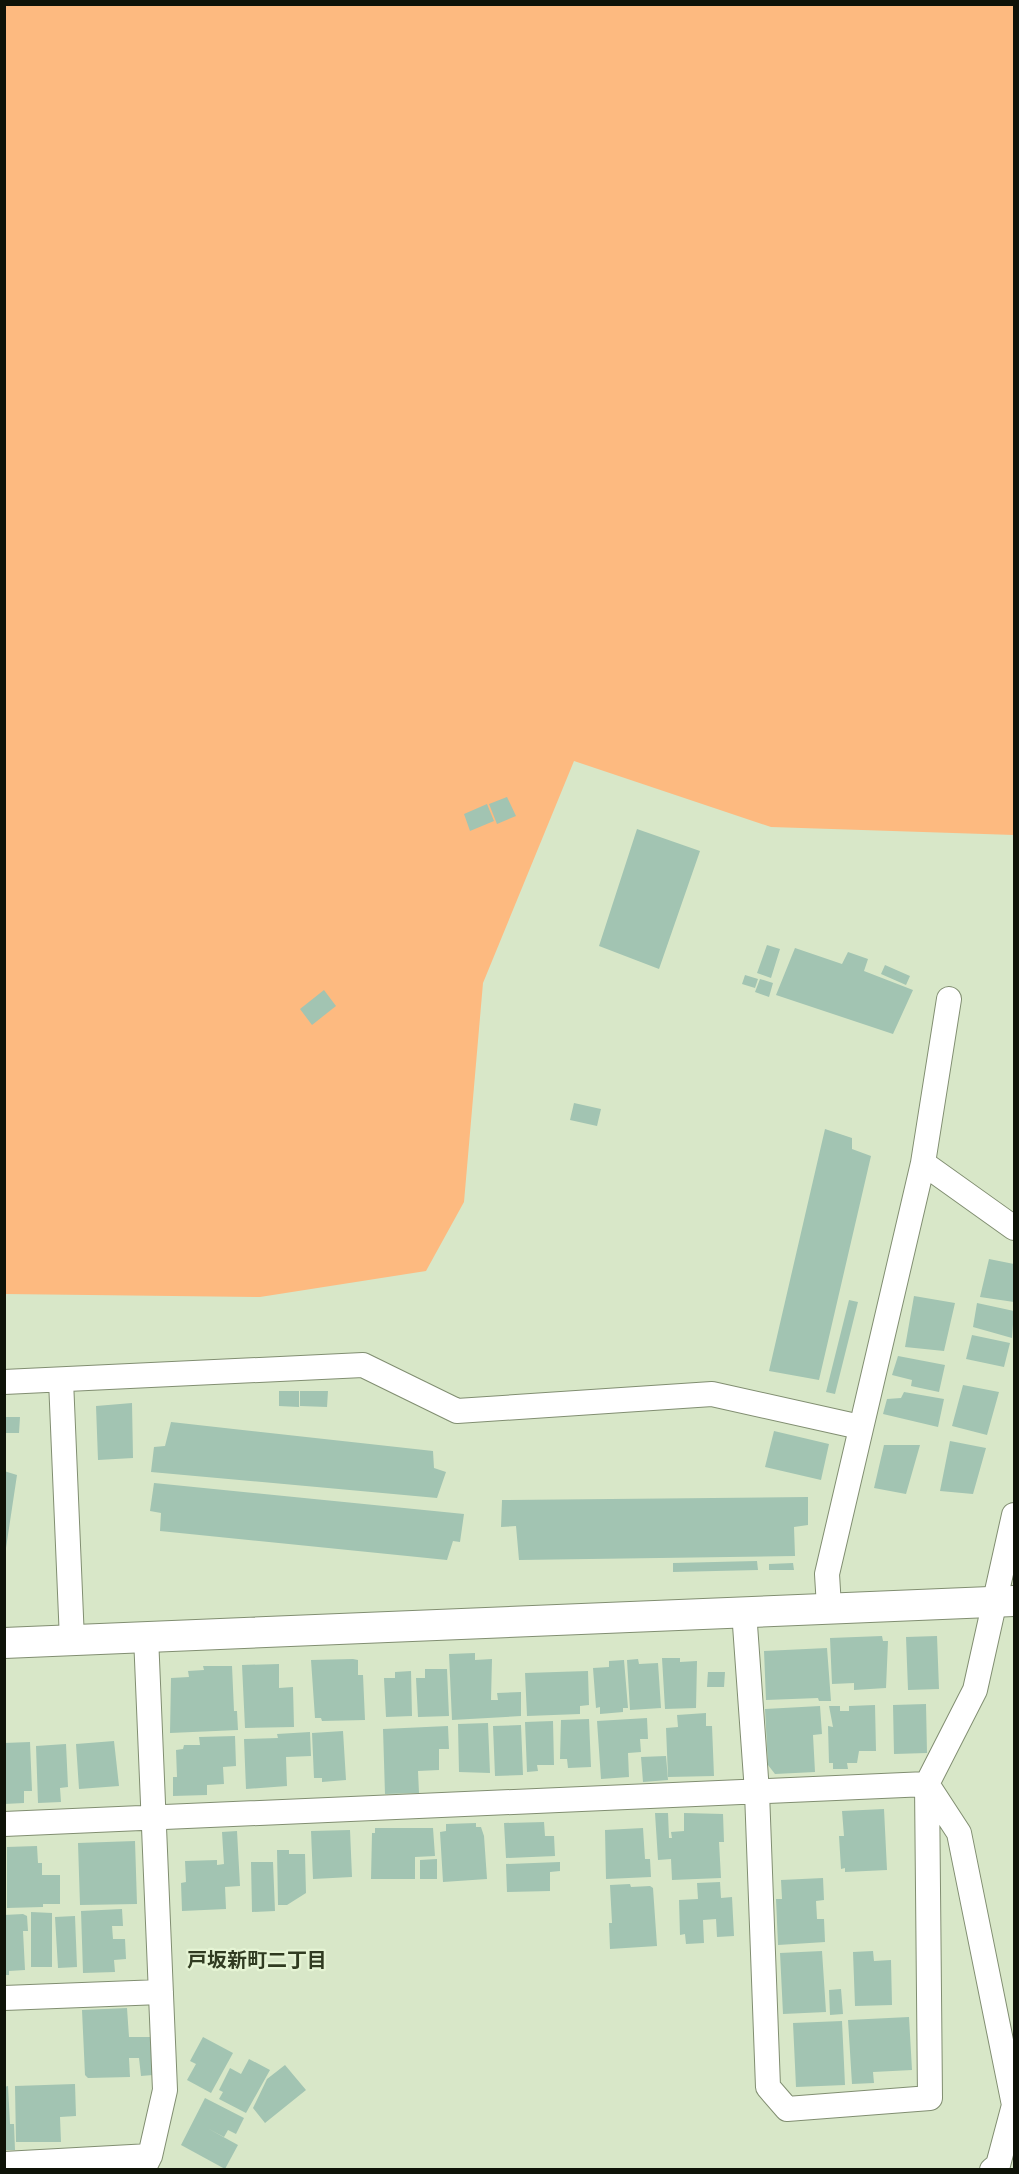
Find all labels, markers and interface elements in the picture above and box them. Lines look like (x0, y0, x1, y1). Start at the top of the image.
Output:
district label: 戸坂新町二丁目 (187, 1948, 327, 1972)

